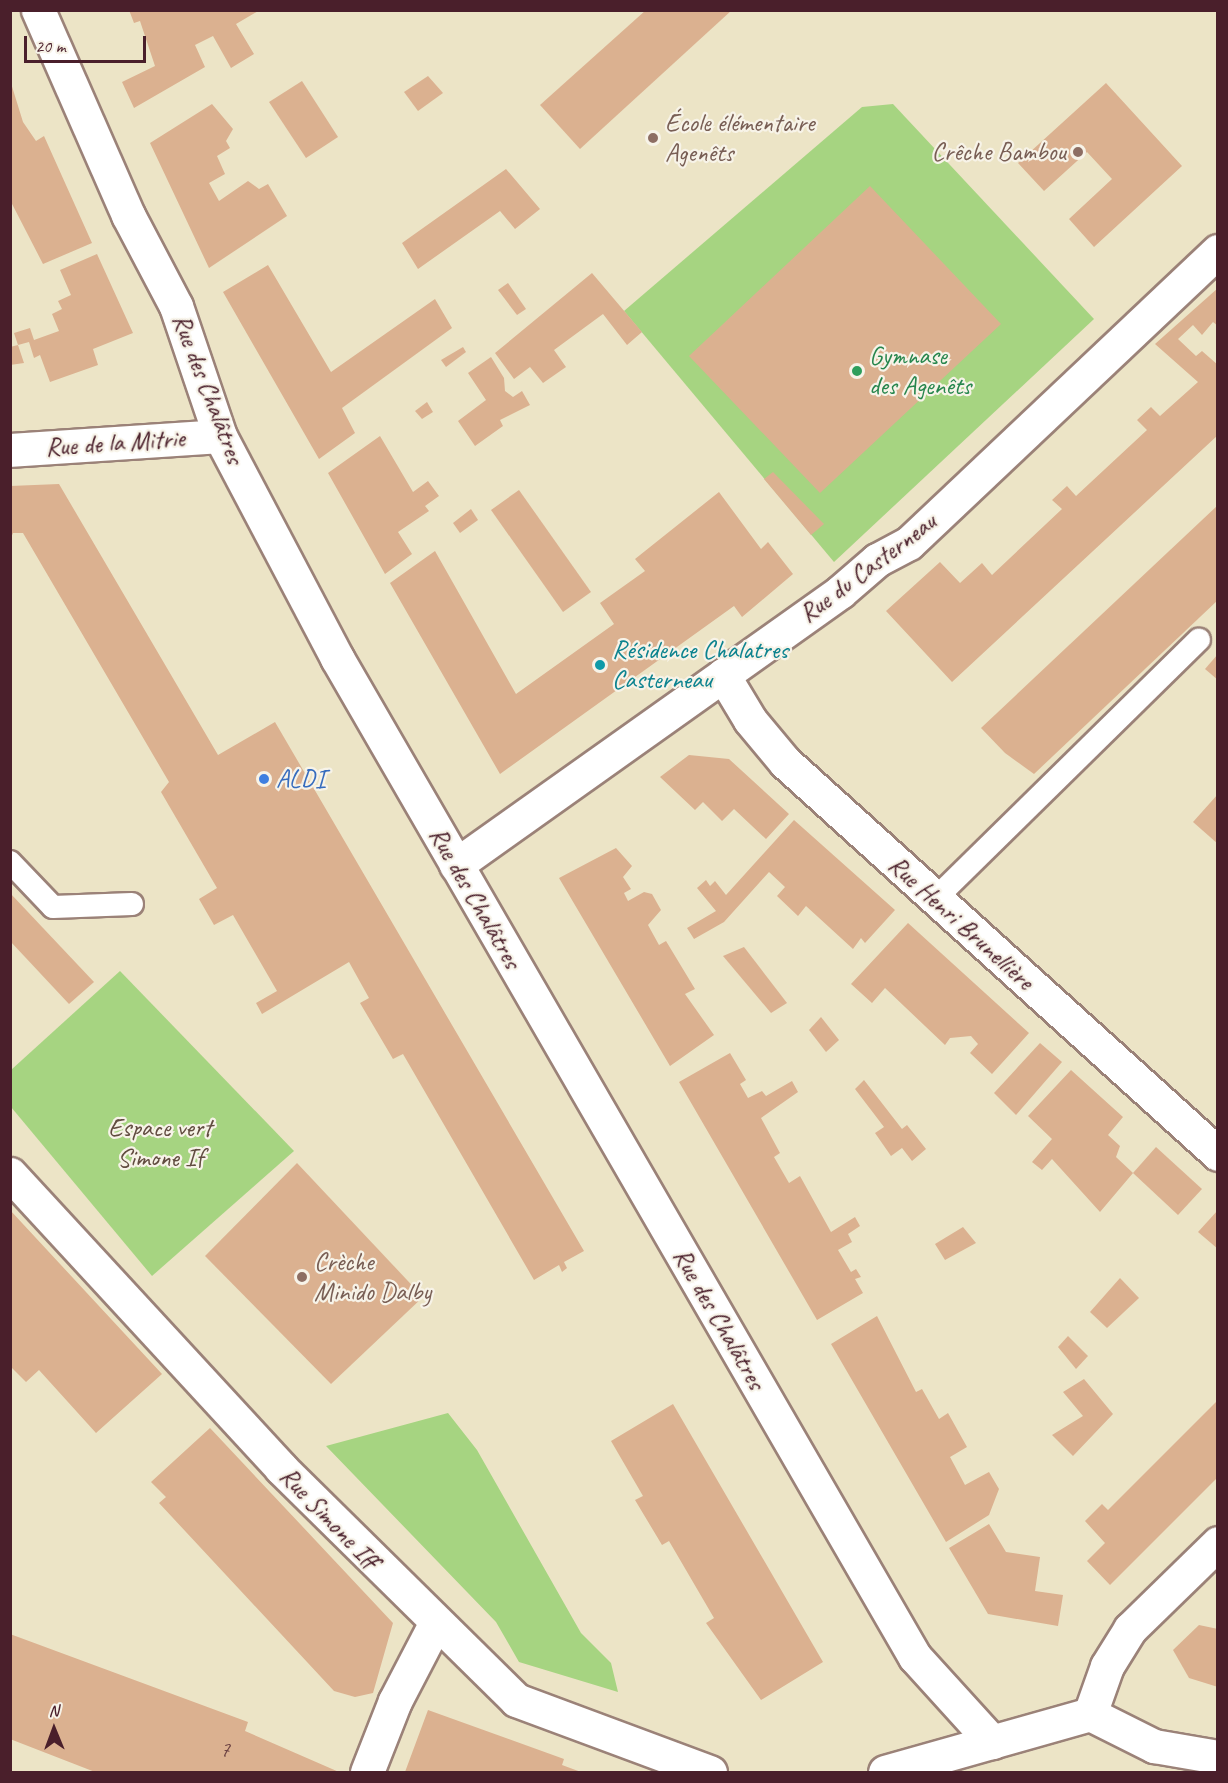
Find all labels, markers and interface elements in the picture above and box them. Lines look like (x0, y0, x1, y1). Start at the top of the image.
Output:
scale bar (27, 24, 148, 62)
text: 20 m (35, 35, 66, 57)
place label: École élémentaire Agenêts (665, 107, 814, 168)
marker: École élémentaire Agenêts (646, 131, 660, 145)
place label: Crêche Bambou (931, 136, 1066, 168)
marker: Crêche Bambou (1071, 145, 1085, 159)
street label: Rue des Chalâtres (165, 310, 251, 468)
place label: Gymnase des Agenêts (869, 340, 971, 402)
marker: Gymnase des Agenêts (850, 364, 864, 378)
street label: Rue de la Mitrie (44, 423, 186, 463)
street label: Rue du Casterneau (793, 506, 943, 630)
place label: Résidence Chalatres Casterneau (612, 634, 788, 696)
marker: Résidence Chalatres Casterneau (593, 658, 607, 672)
place label: ALDI (276, 763, 325, 795)
marker: ALDI (257, 772, 271, 786)
street label: Rue des Chalâtres (422, 822, 528, 974)
street label: Rue Henri Brunellière (882, 849, 1040, 997)
park label: Espace vert Simone If (108, 1112, 212, 1174)
street label: Rue des Chalâtres (666, 1243, 772, 1395)
place label: Crèche Minido Dalby (314, 1246, 431, 1308)
marker: Crèche Minido Dalby (295, 1270, 309, 1284)
street label: Rue Simone Iff (273, 1461, 385, 1575)
north arrow (24, 1699, 84, 1759)
text: N (49, 1701, 59, 1721)
house number: 7 (220, 1737, 230, 1763)

